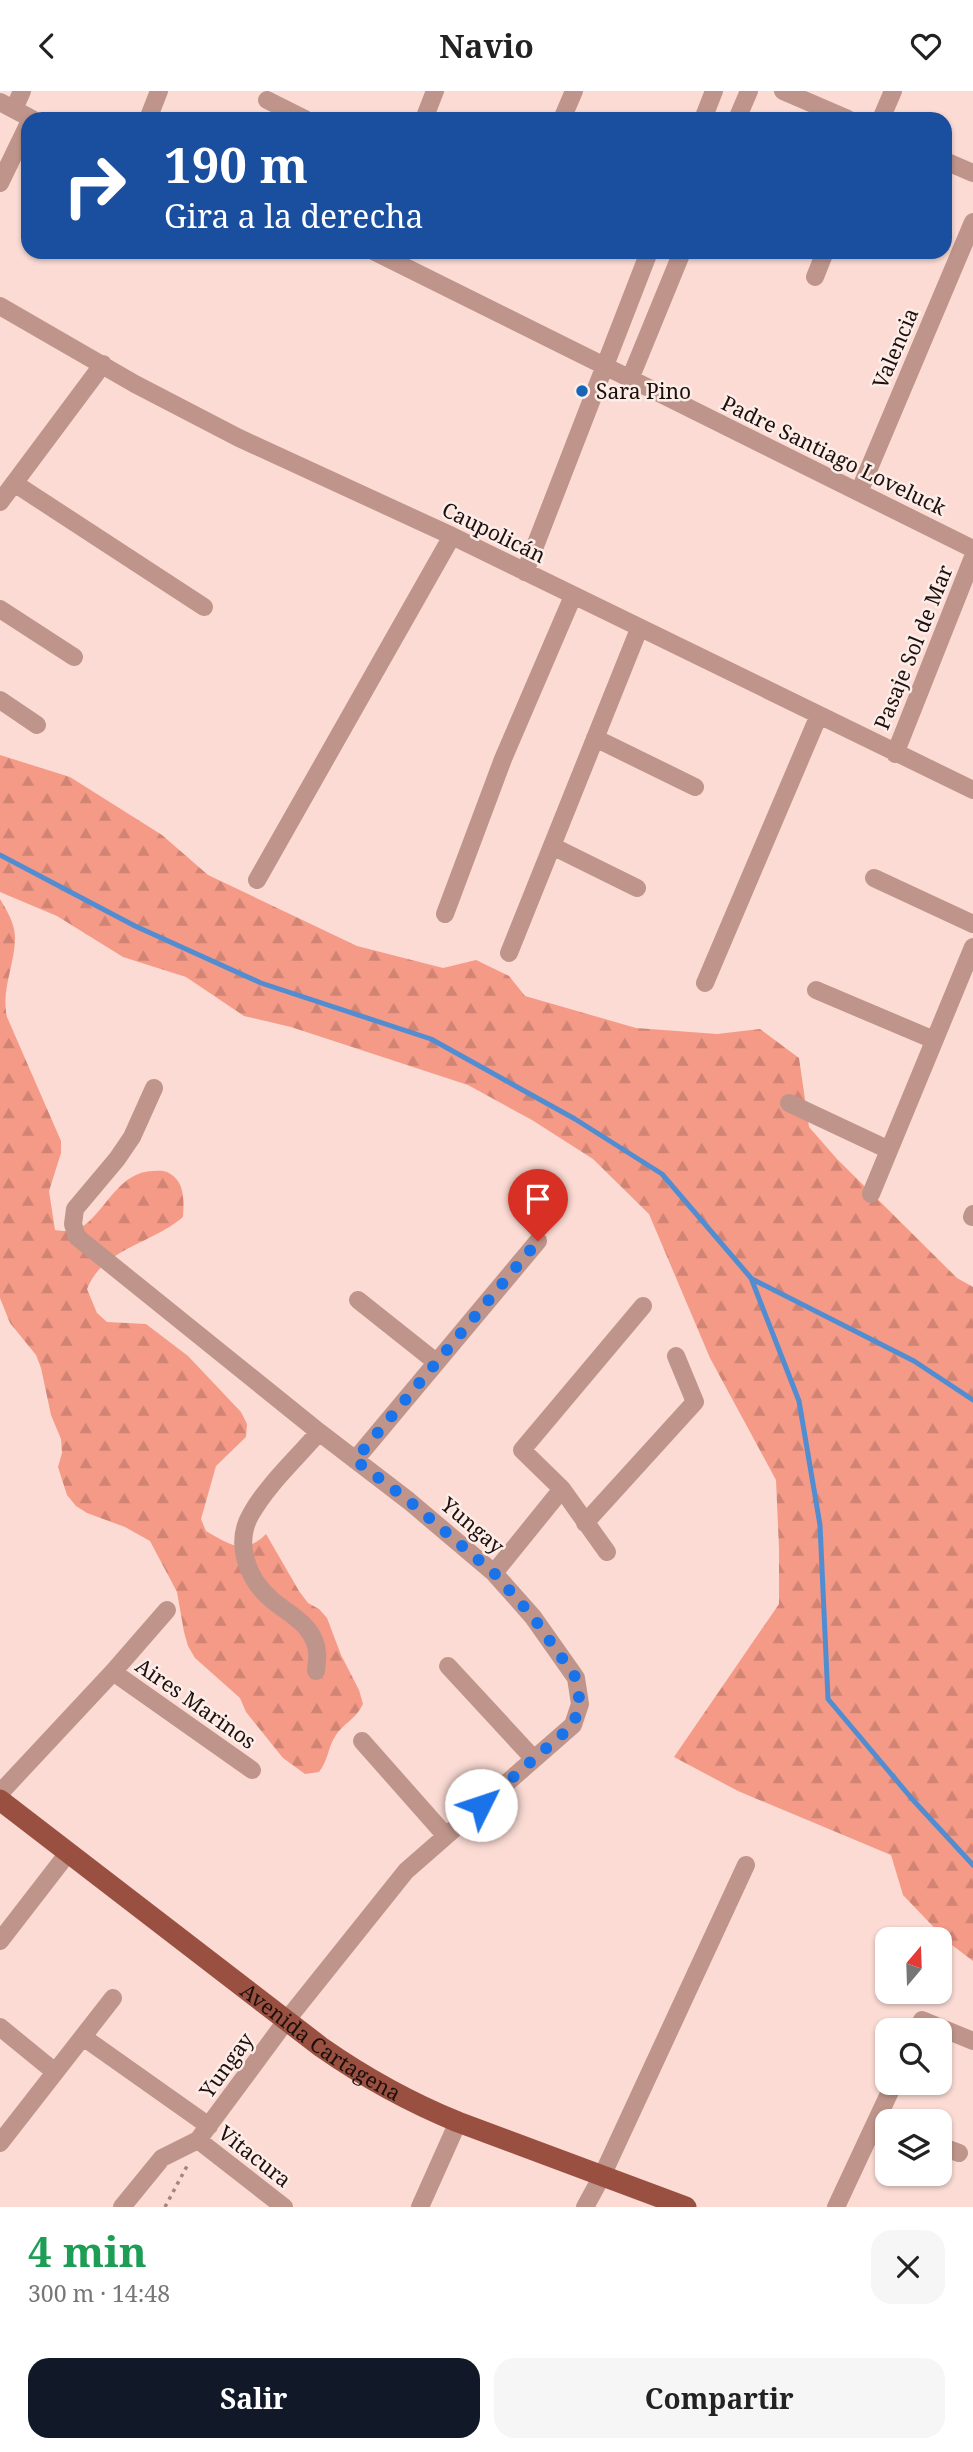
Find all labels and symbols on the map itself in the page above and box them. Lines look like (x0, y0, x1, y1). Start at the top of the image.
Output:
street label: Valencia (866, 303, 924, 393)
place label: Sara Pino (596, 377, 691, 405)
marker: Sara Pino (574, 383, 590, 399)
street label: Padre Santiago Loveluck (717, 388, 952, 522)
street label: Caupolicán (438, 495, 550, 569)
street label: Pasaje Sol de Mar (867, 560, 959, 734)
pin (508, 1169, 568, 1241)
street label: Yungay (435, 1490, 511, 1560)
street label: Aires Marinos (130, 1651, 262, 1755)
position arrow (444, 1768, 518, 1842)
north arrow (875, 1927, 952, 2004)
street label: Avenida Cartagena (235, 1976, 406, 2107)
street label: Yungay (192, 2027, 259, 2104)
street label: Vitacura (213, 2119, 297, 2193)

